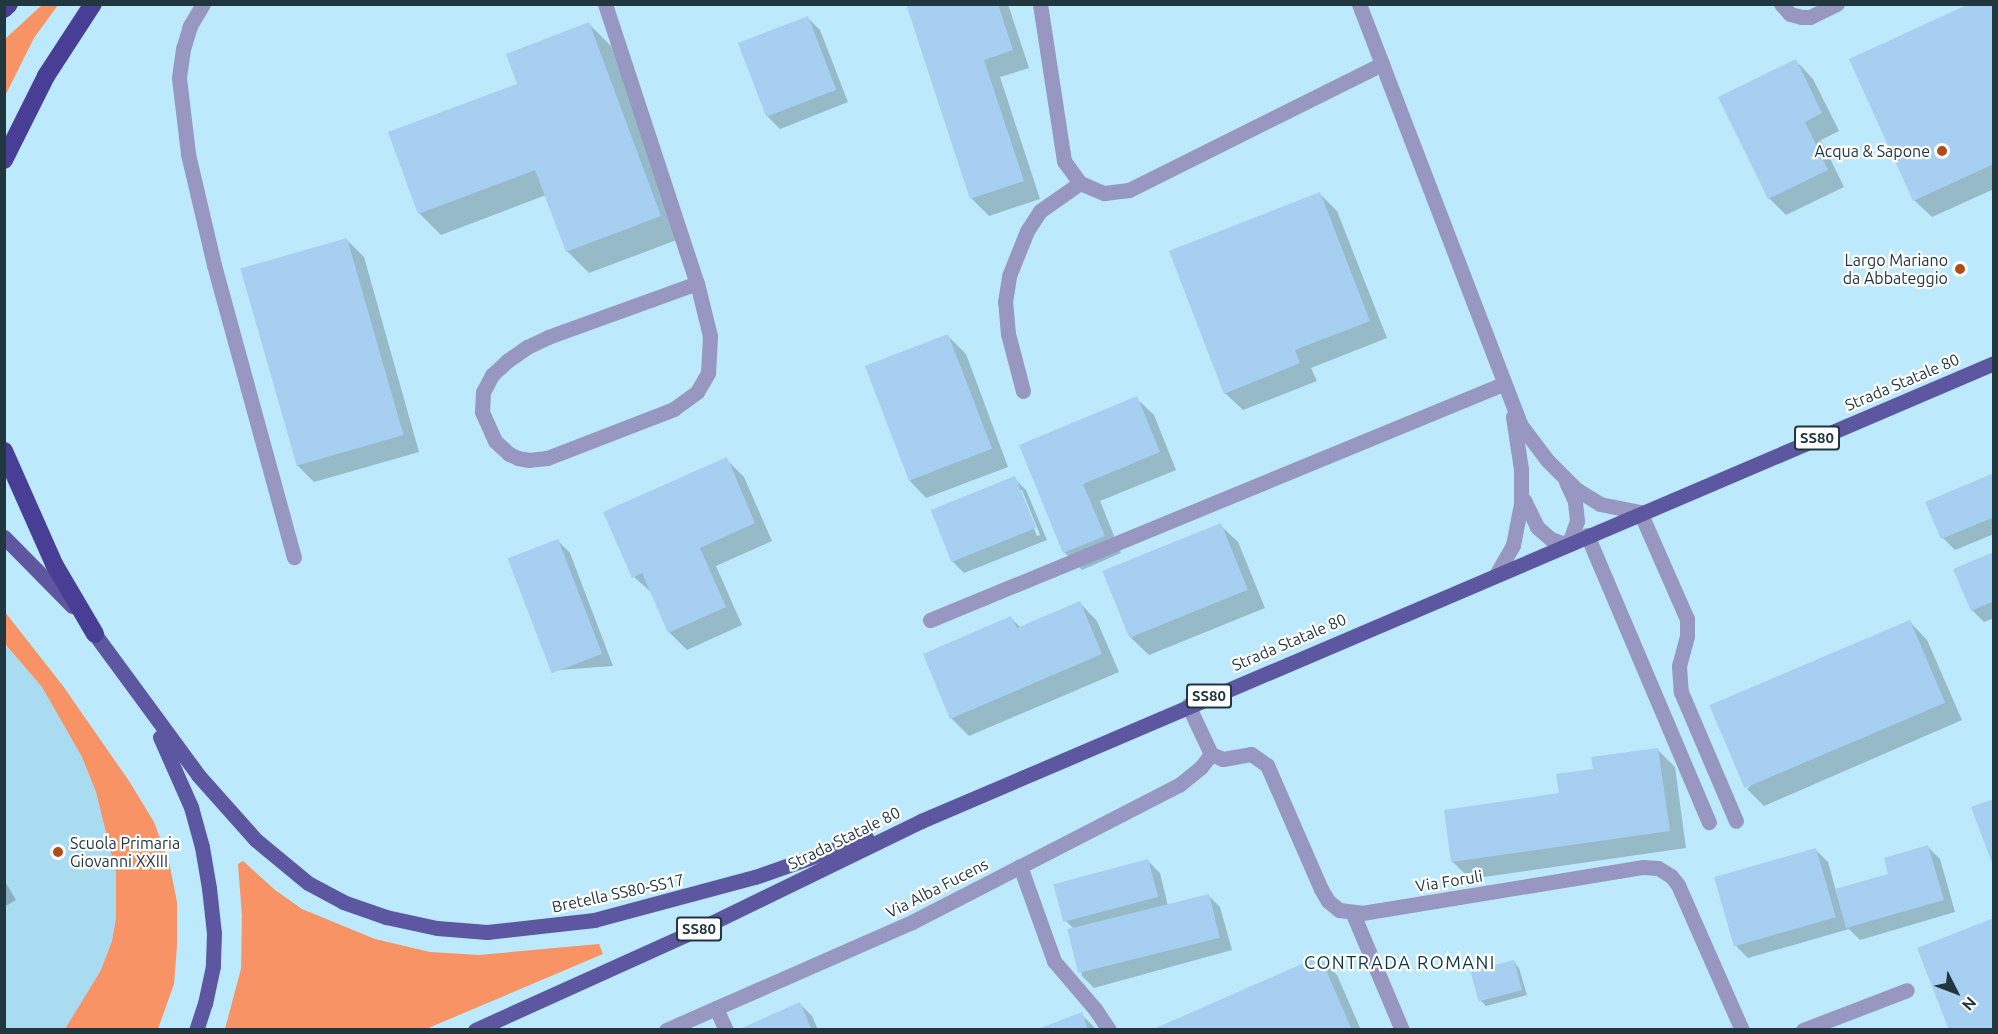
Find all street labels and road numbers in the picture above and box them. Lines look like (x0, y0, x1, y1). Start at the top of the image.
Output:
street label: Strada Statale 80 (1842, 349, 1962, 415)
road number: SS80 (1793, 426, 1841, 450)
street label: Strada Statale 80 (1229, 609, 1349, 675)
road number: SS80 (1185, 684, 1233, 708)
street label: Strada Statale 80 (785, 803, 903, 873)
street label: Via Alba Fucens (883, 854, 991, 922)
street label: Via Foruli (1414, 866, 1484, 896)
street label: Bretella SS80-SS17 (550, 870, 686, 916)
road number: SS80 (675, 917, 723, 941)

